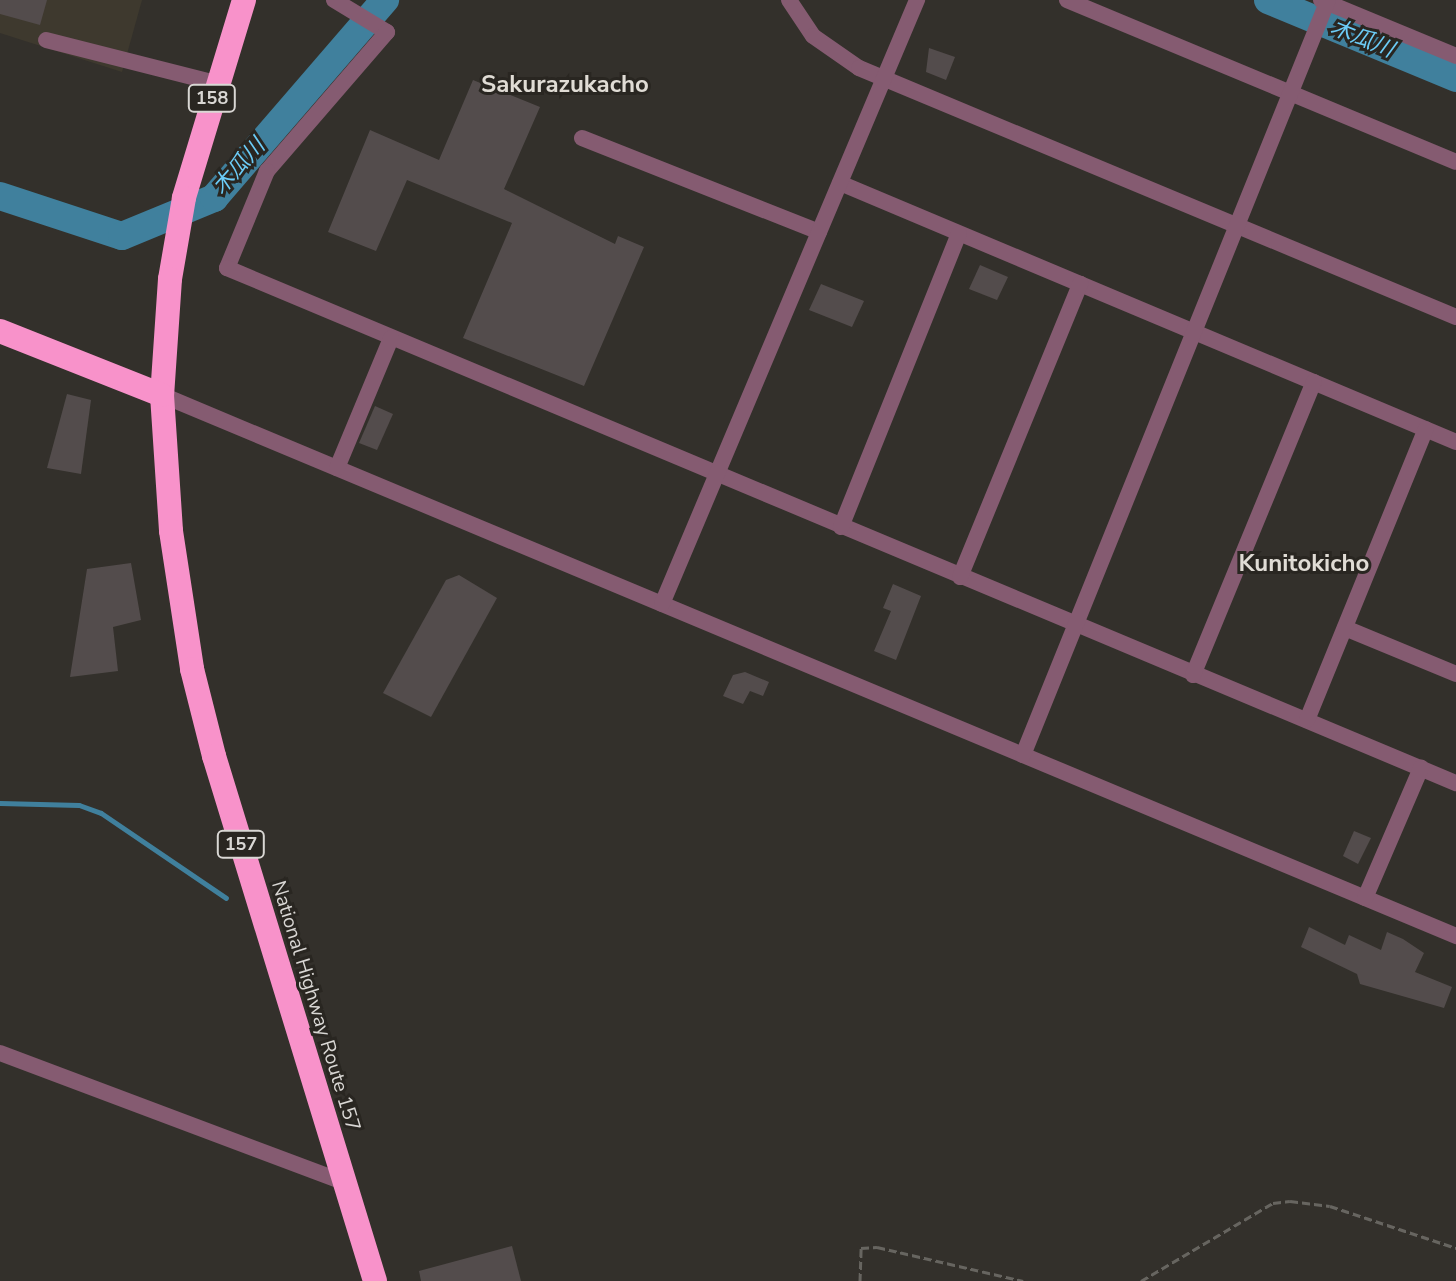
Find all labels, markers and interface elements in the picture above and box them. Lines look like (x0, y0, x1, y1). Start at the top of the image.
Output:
water label: 木瓜川 (1326, 14, 1398, 64)
district label: Sakurazukacho (481, 71, 649, 99)
road number: 158 (186, 84, 238, 112)
water label: 木瓜川 (207, 134, 271, 200)
district label: Kunitokicho (1239, 550, 1369, 578)
road number: 157 (215, 830, 267, 858)
street label: National Highway Route 157 (266, 878, 366, 1134)

